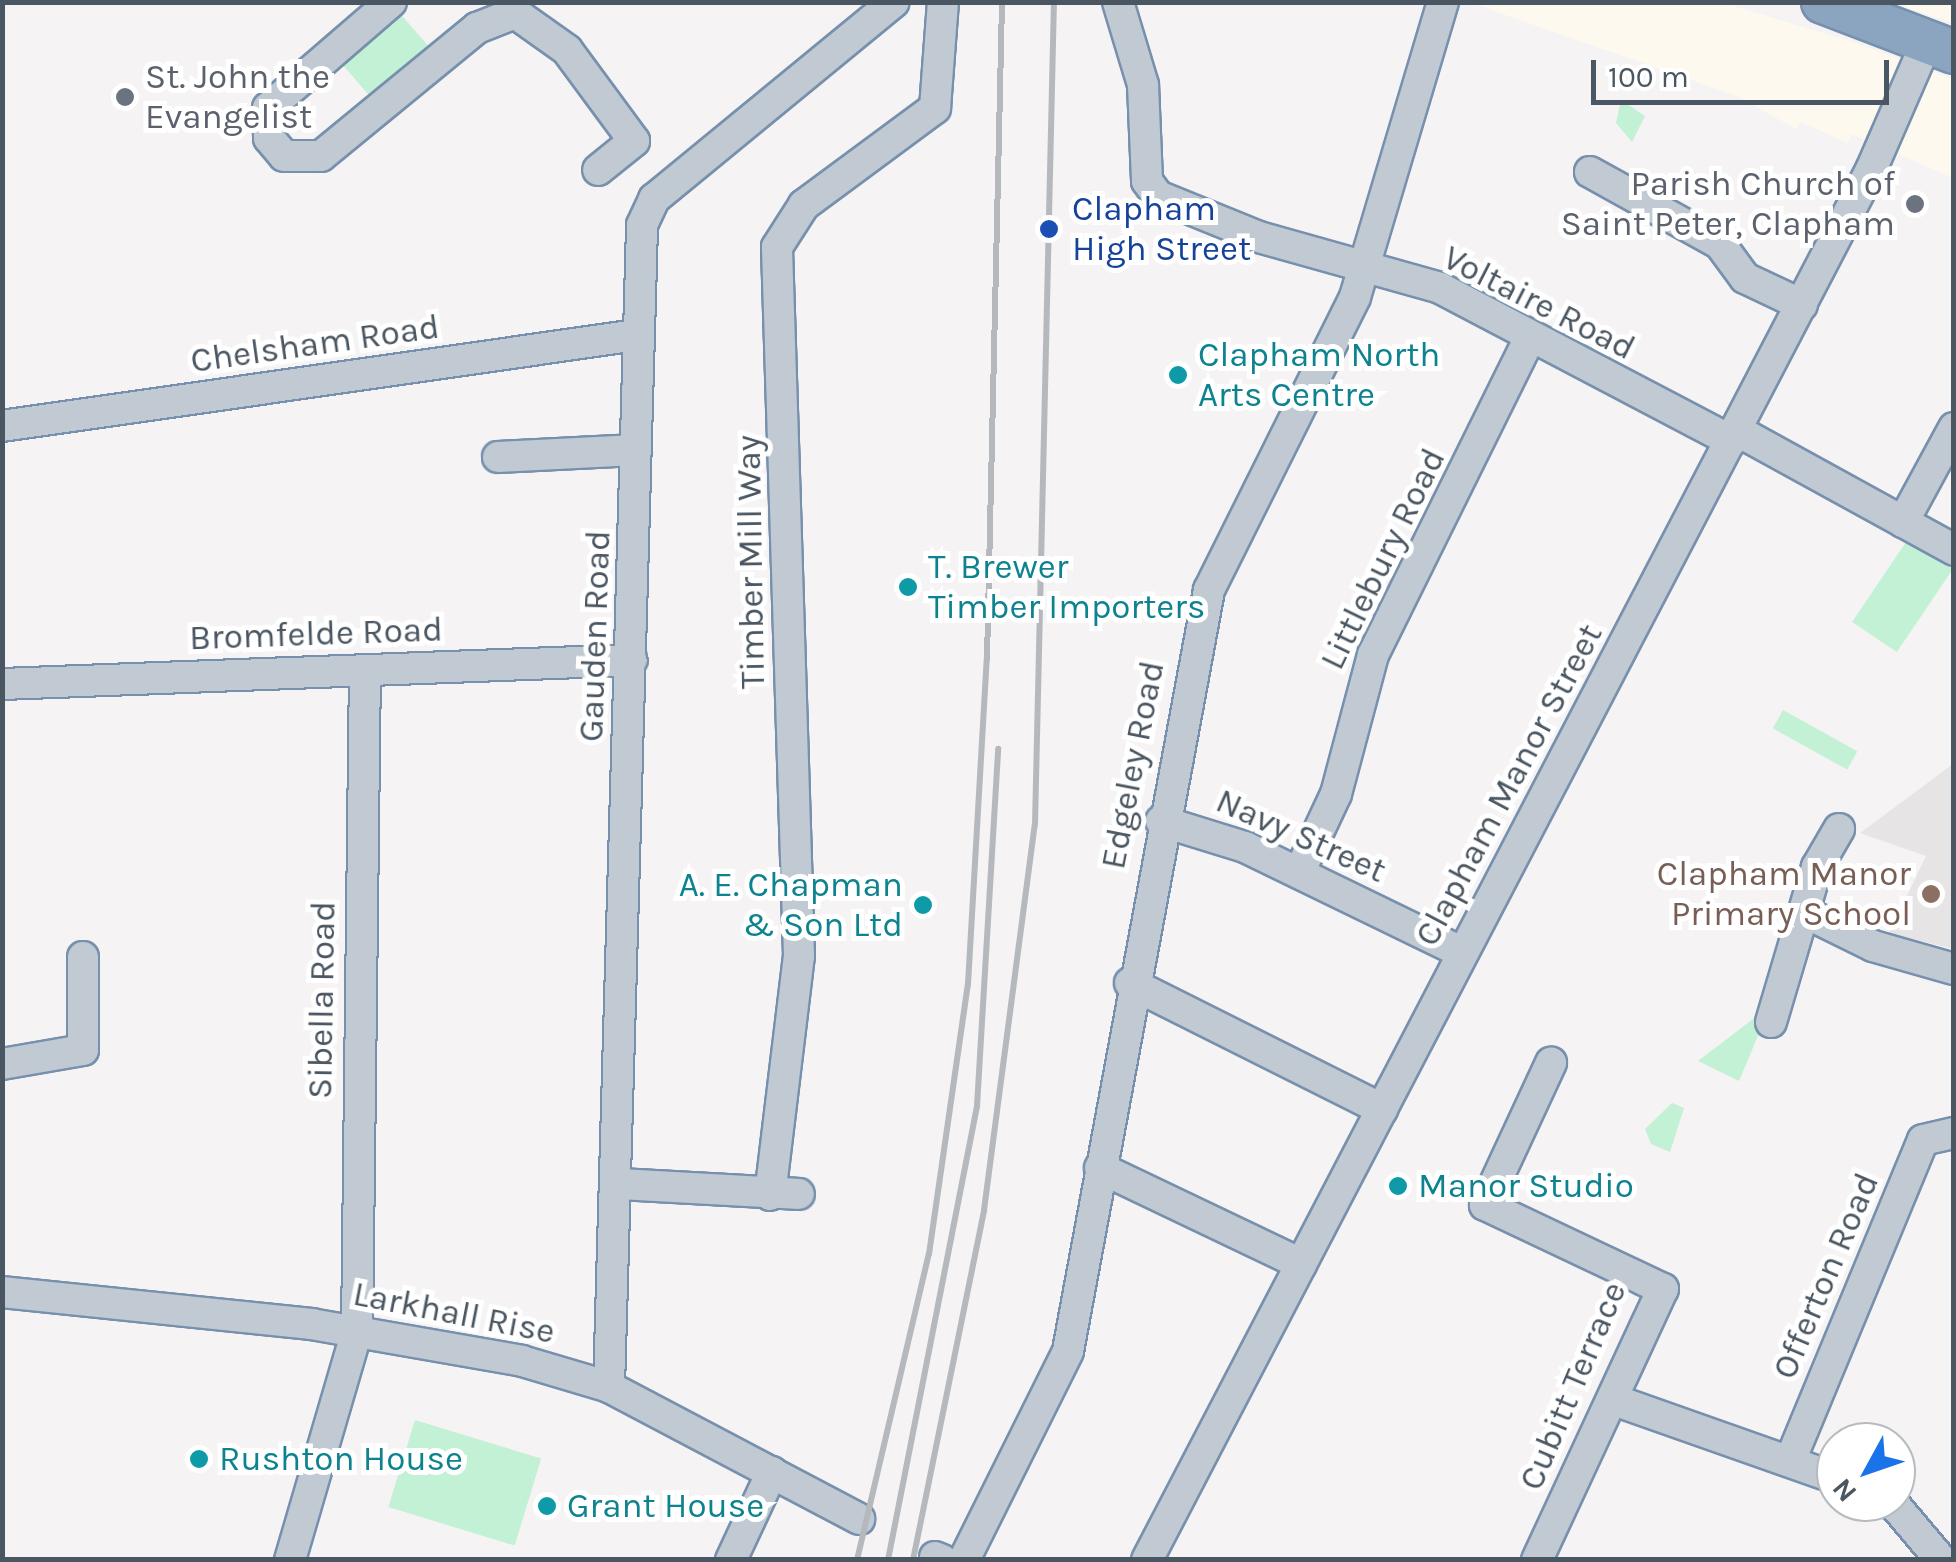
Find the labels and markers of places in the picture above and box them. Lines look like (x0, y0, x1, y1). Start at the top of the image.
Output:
place label: St. John the Evangelist (145, 56, 330, 138)
marker: St. John the Evangelist (114, 86, 136, 108)
place label: Parish Church of Saint Peter, Clapham (1561, 163, 1895, 245)
place label: Clapham High Street (1072, 188, 1251, 270)
marker: Parish Church of Saint Peter, Clapham (1904, 193, 1926, 215)
marker: Clapham High Street (1036, 216, 1062, 242)
place label: Clapham North Arts Centre (1198, 334, 1440, 416)
marker: Clapham North Arts Centre (1167, 364, 1189, 386)
place label: T. Brewer Timber Importers (928, 546, 1205, 628)
marker: T. Brewer Timber Importers (897, 576, 919, 598)
place label: Clapham Manor Primary School (1657, 853, 1911, 935)
place label: A. E. Chapman & Son Ltd (679, 864, 903, 946)
marker: Clapham Manor Primary School (1920, 883, 1942, 905)
marker: A. E. Chapman & Son Ltd (912, 894, 934, 916)
place label: Manor Studio (1418, 1165, 1634, 1207)
marker: Manor Studio (1387, 1175, 1409, 1197)
place label: Rushton House (219, 1438, 463, 1480)
marker: Rushton House (188, 1448, 210, 1470)
place label: Grant House (567, 1485, 764, 1527)
marker: Grant House (536, 1495, 558, 1517)

